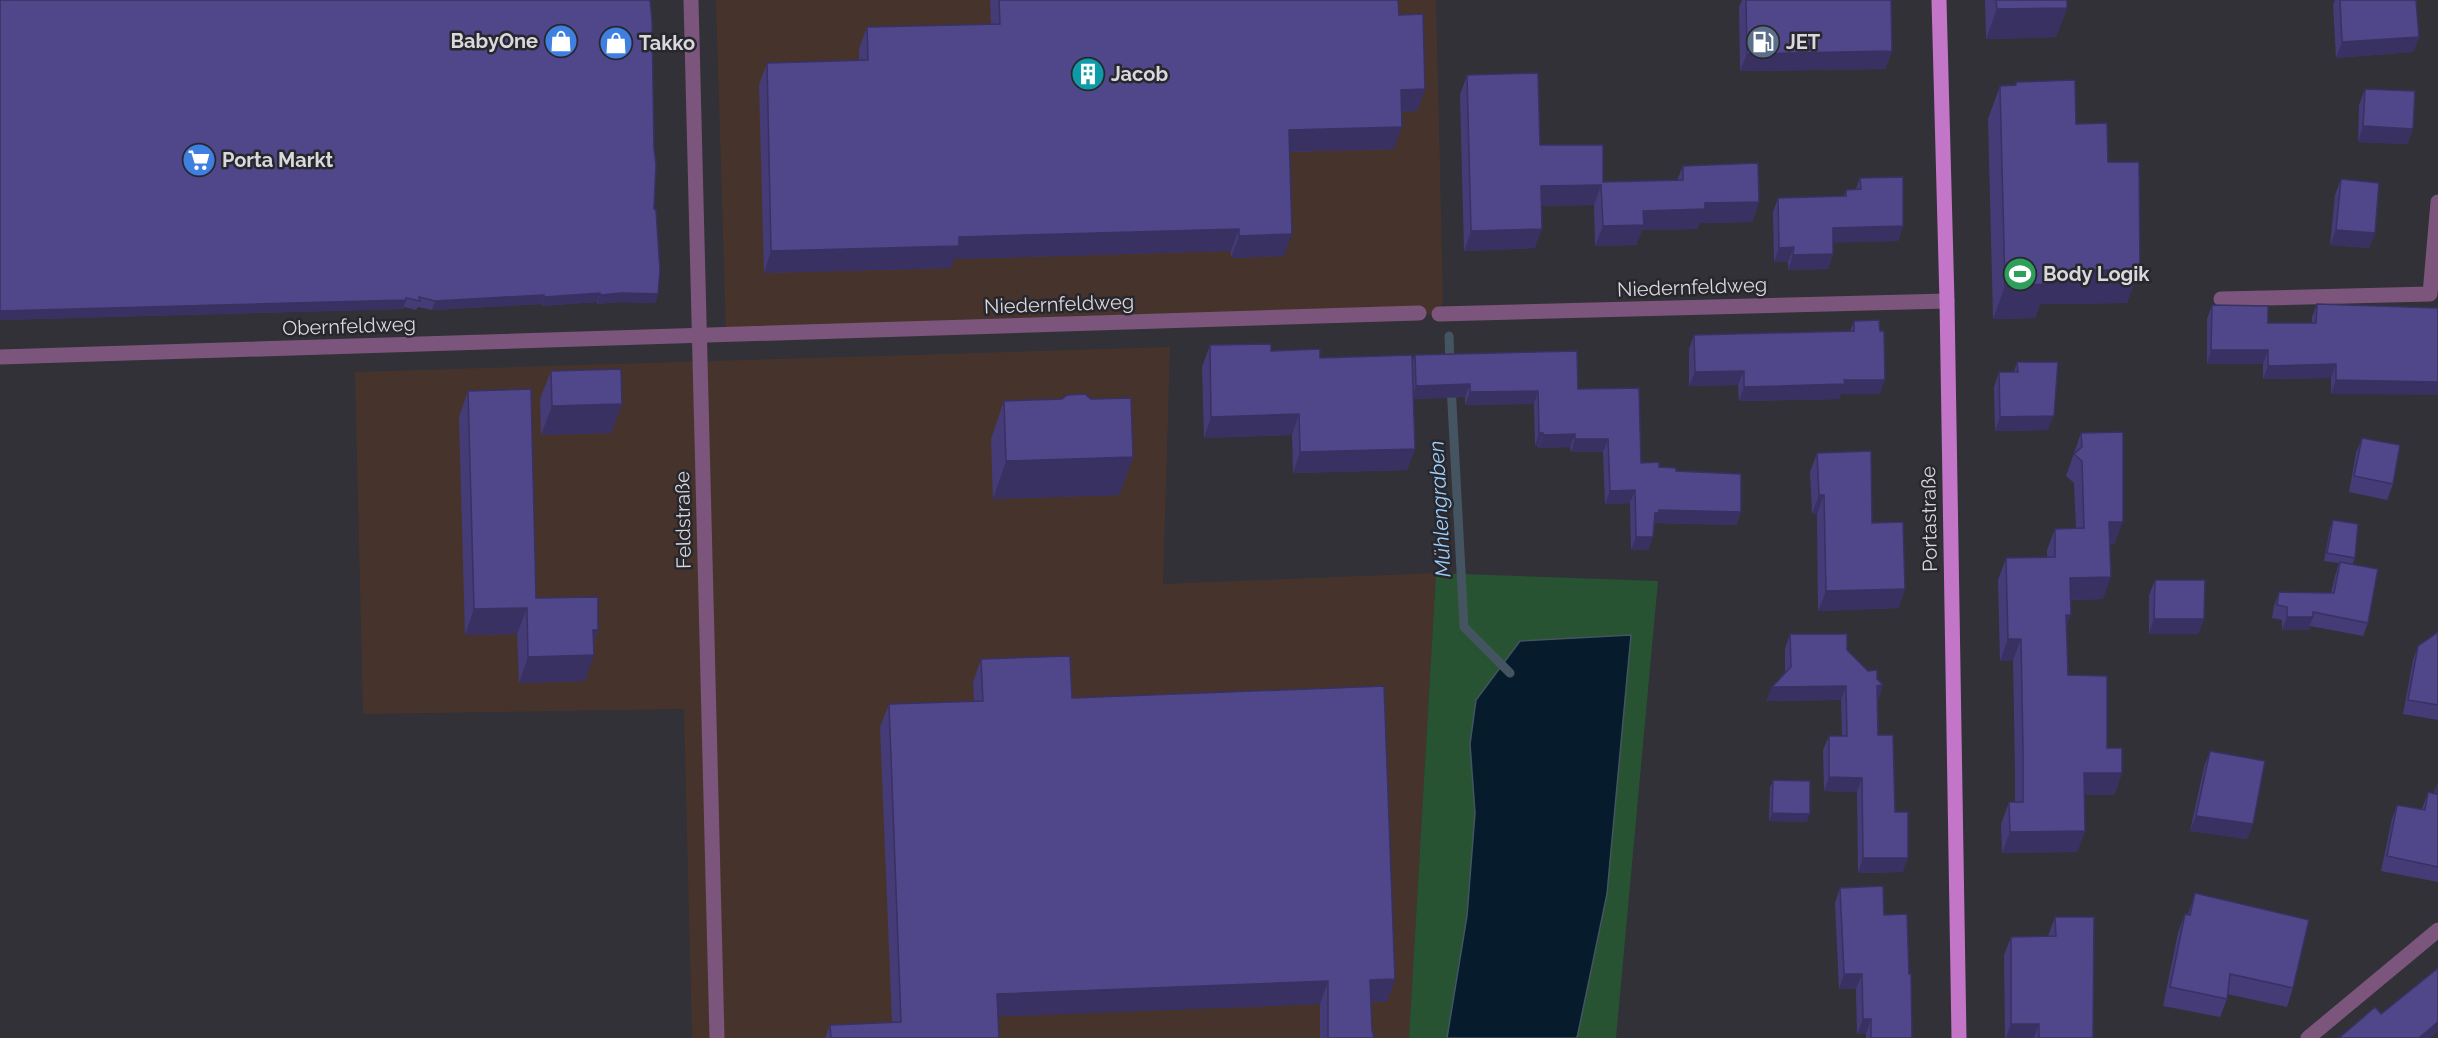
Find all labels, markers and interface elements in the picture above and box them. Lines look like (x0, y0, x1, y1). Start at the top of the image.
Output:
shop icon: BabyOne (543, 23, 579, 59)
fuel station icon: JET (1745, 24, 1781, 60)
shop icon: Takko (598, 25, 634, 61)
place label: BabyOne (451, 29, 538, 53)
place label: JET (1786, 30, 1821, 54)
place label: Takko (639, 31, 695, 55)
building icon: Jacob (1070, 56, 1106, 92)
place label: Jacob (1111, 62, 1168, 86)
supermarket icon: Porta Markt (181, 142, 217, 178)
place label: Porta Markt (222, 148, 334, 172)
sports icon: Body Logik (2002, 256, 2038, 292)
place label: Body Logik (2043, 262, 2150, 286)
street label: Niedernfeldweg (1617, 272, 1767, 302)
street label: Niedernfeldweg (984, 289, 1134, 319)
street label: Obernfeldweg (282, 312, 416, 340)
water label: Mühlengraben (1423, 440, 1456, 578)
street label: Portastraße (1916, 466, 1942, 572)
street label: Feldstraße (670, 471, 696, 569)

